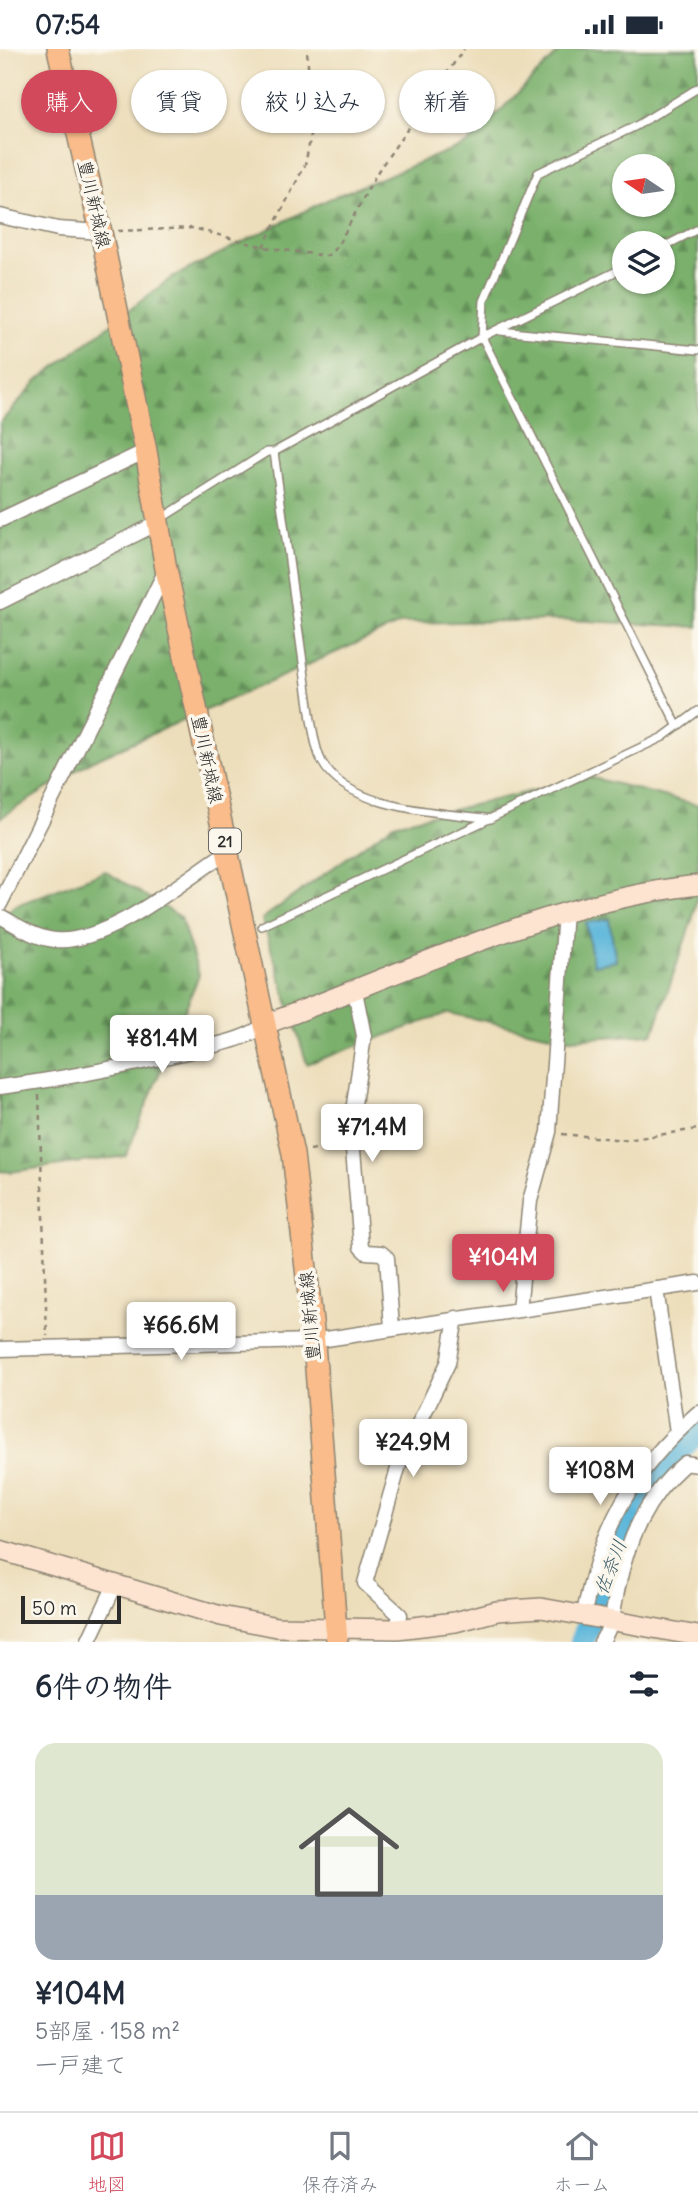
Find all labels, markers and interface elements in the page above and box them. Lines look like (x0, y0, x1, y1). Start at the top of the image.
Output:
text: 07:54 (35, 8, 100, 41)
chip: 購入 (21, 70, 117, 133)
chip: 賃貸 (131, 70, 227, 133)
chip: 絞り込み (241, 70, 385, 133)
chip: 新着 (399, 70, 495, 133)
north arrow (612, 154, 676, 217)
map controls (612, 154, 675, 294)
street label: 豊川新城線 (73, 157, 116, 250)
button: layers (612, 231, 675, 294)
street label: 豊川新城線 (187, 712, 228, 805)
road number: 21 (209, 828, 241, 853)
pin: ¥81.4M (105, 1016, 219, 1075)
text: ¥81.4M (126, 1023, 198, 1052)
pin: ¥71.4M (315, 1105, 429, 1164)
text: ¥71.4M (337, 1112, 407, 1141)
pin: ¥104M (454, 1235, 552, 1294)
text: ¥104M (468, 1242, 538, 1271)
street label: 豊川新城線 (294, 1270, 325, 1362)
pin: ¥66.6M (124, 1303, 238, 1362)
text: ¥66.6M (143, 1310, 219, 1339)
pin: ¥24.9M (356, 1419, 470, 1479)
text: ¥24.9M (375, 1427, 451, 1456)
pin: ¥108M (551, 1447, 649, 1507)
text: ¥108M (565, 1455, 635, 1484)
water label: 佐奈川 (589, 1536, 631, 1598)
scale bar (21, 1593, 121, 1625)
text: 50 m (32, 1596, 77, 1620)
icon: filters (625, 1665, 663, 1703)
text: 6件の物件 (35, 1667, 172, 1705)
icon: home (286, 1789, 412, 1915)
text: ¥104M (35, 1974, 126, 2012)
text: 5部屋 · 158 m² (35, 2016, 180, 2045)
text: 一戸建て (35, 2050, 127, 2079)
tab: 地図 (88, 2127, 126, 2196)
tab: 保存済み (302, 2127, 378, 2196)
tab: ホーム (554, 2127, 610, 2196)

